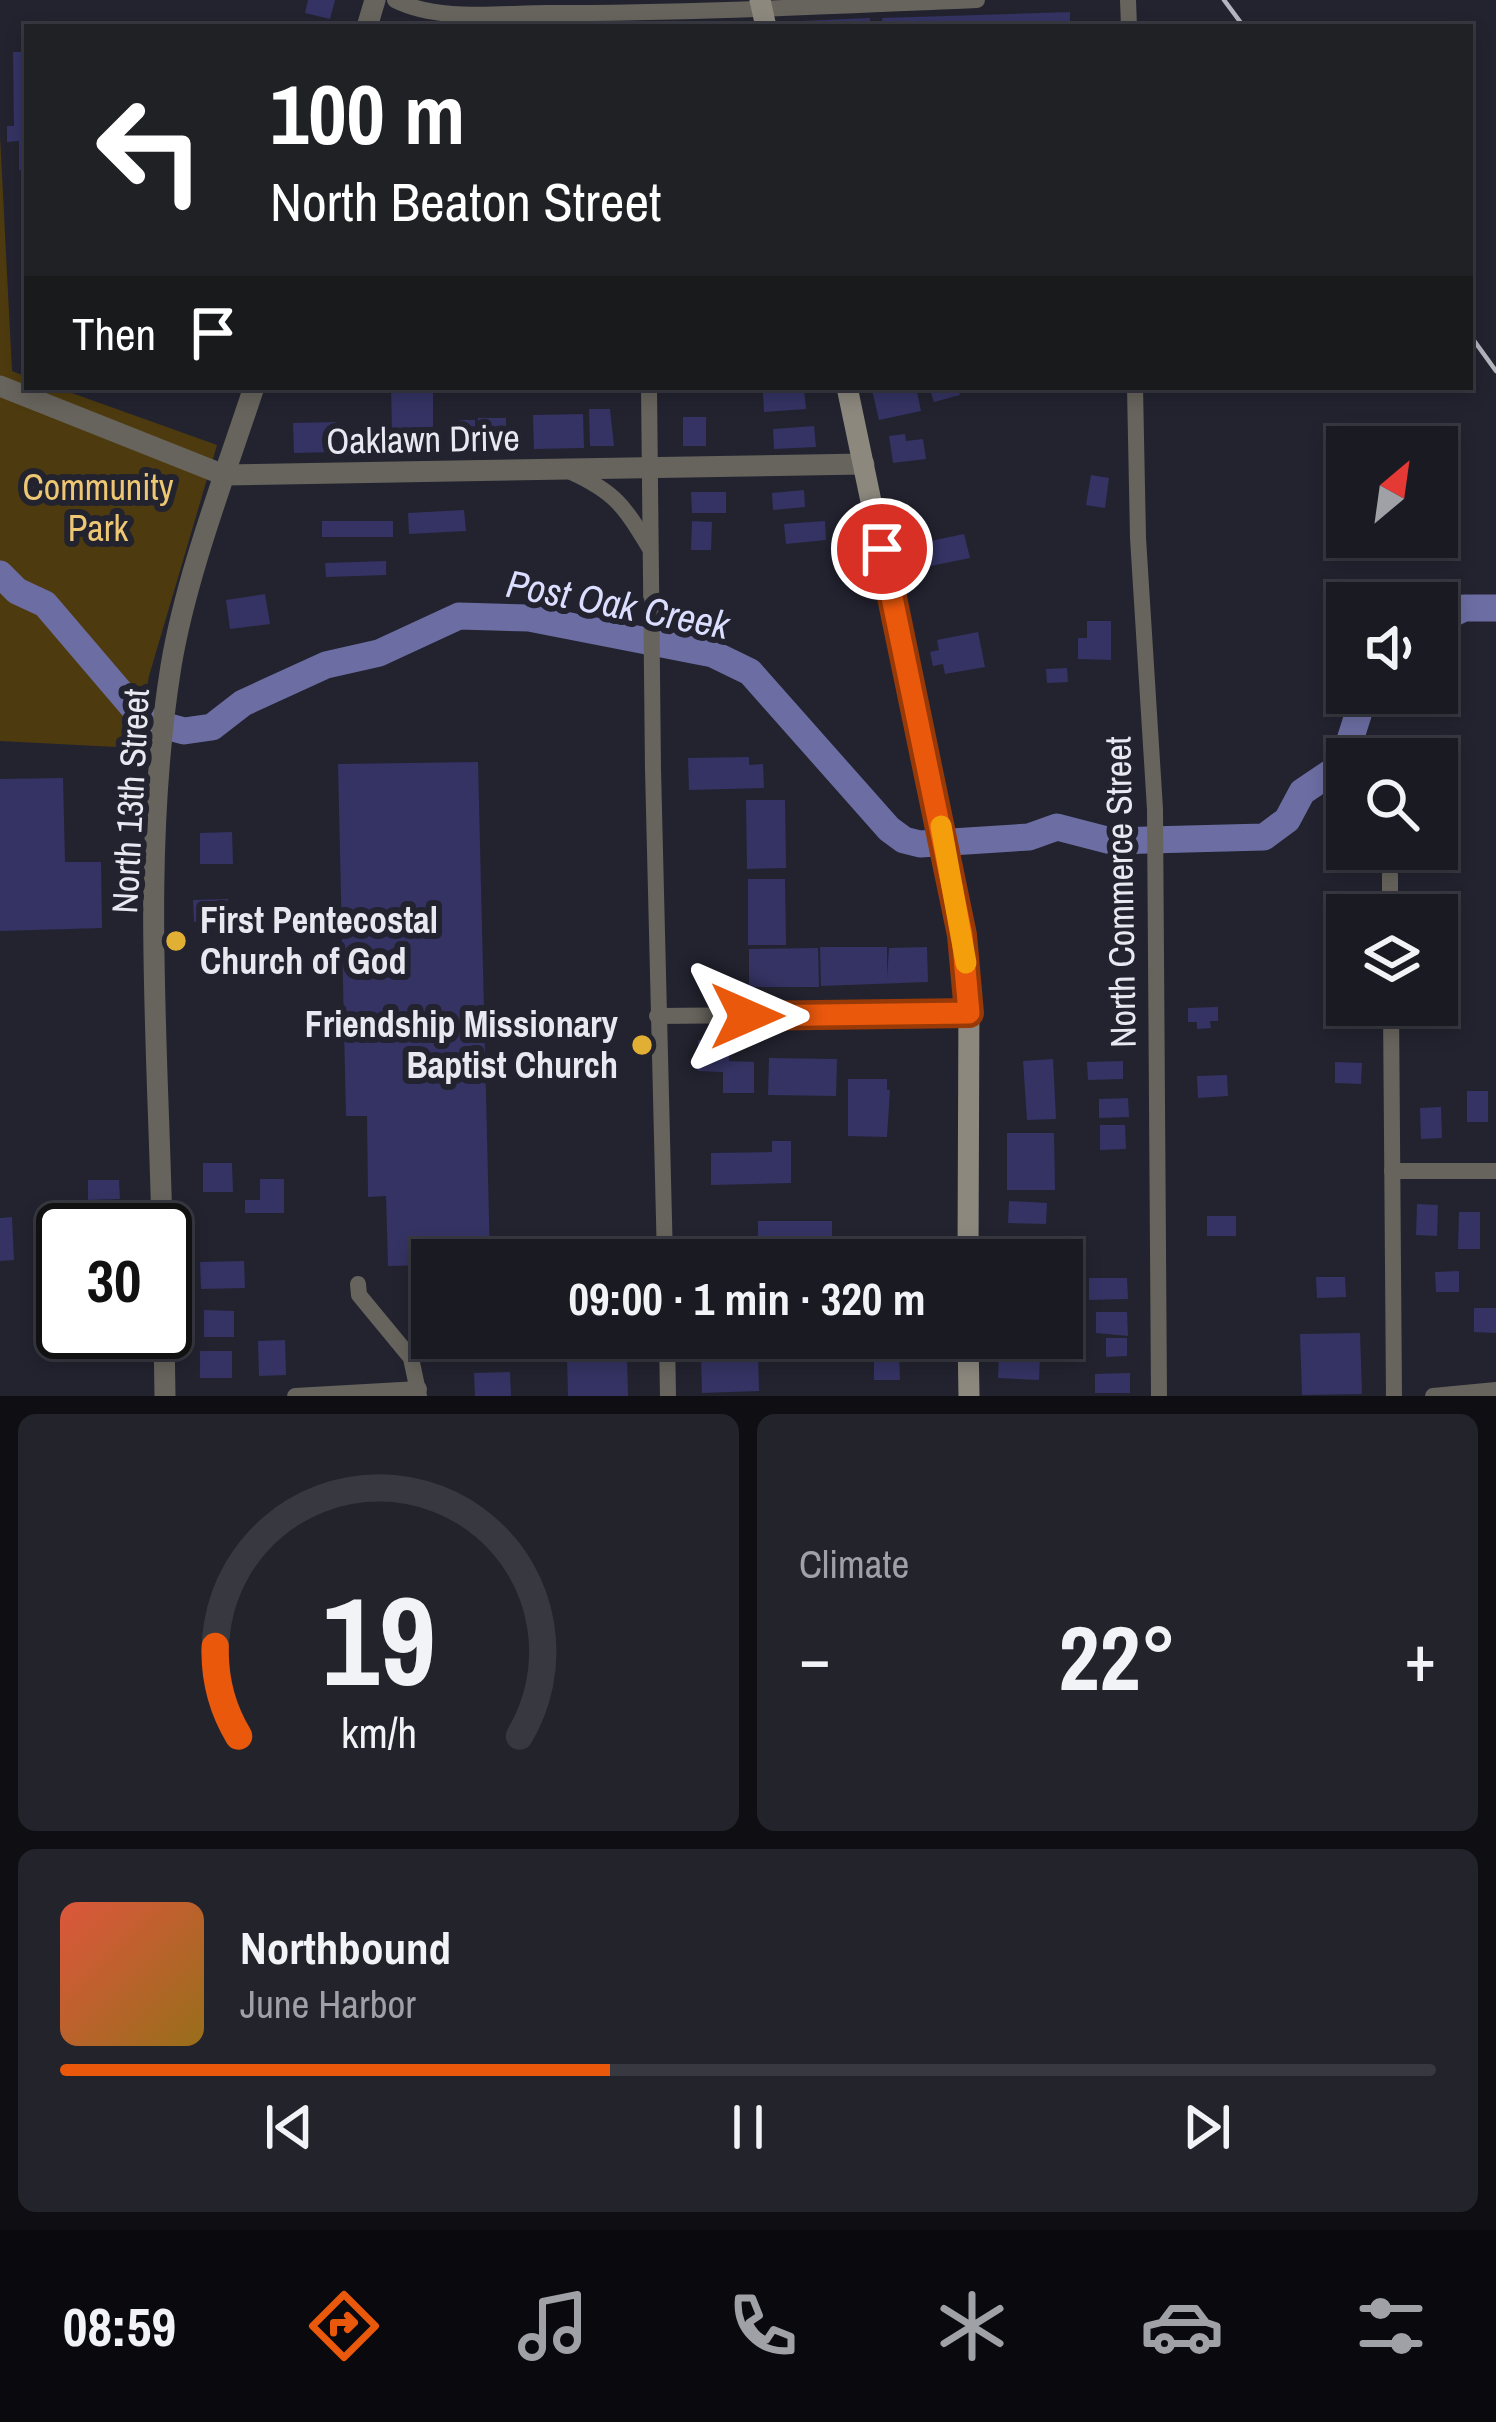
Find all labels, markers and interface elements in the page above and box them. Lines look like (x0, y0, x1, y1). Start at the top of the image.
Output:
text: 100 m (270, 57, 465, 170)
icon: left (72, 72, 228, 228)
text: North Beaton Street (270, 165, 661, 238)
icon: arrive (180, 300, 246, 366)
text: Then (72, 303, 156, 364)
street label: Oaklawn Drive (326, 413, 520, 465)
north arrow (1326, 426, 1458, 558)
map controls (1326, 426, 1458, 1026)
park label: Community Park (23, 463, 174, 552)
pin (831, 498, 933, 600)
icon: arrive (849, 516, 915, 582)
water label: Post Oak Creek (502, 557, 735, 651)
button: sound (1326, 582, 1458, 714)
street label: North 13th Street (100, 687, 160, 915)
street label: North Commerce Street (1093, 736, 1147, 1048)
button: search (1326, 738, 1458, 870)
button: layers (1326, 894, 1458, 1026)
place label: First Pentecostal Church of God (200, 896, 438, 985)
marker: First Pentecostal Church of God (163, 928, 189, 954)
position arrow (684, 953, 810, 1079)
place label: Friendship Missionary Baptist Church (305, 1000, 619, 1089)
marker: Friendship Missionary Baptist Church (629, 1032, 655, 1058)
speed limit sign: 30 (36, 1203, 192, 1359)
text: 09:00 · 1 min · 320 m (569, 1268, 925, 1329)
text: Climate (799, 1538, 909, 1590)
text: 19 (322, 1556, 435, 1724)
text: 22° (1058, 1597, 1177, 1718)
text: − (799, 1613, 831, 1702)
text: + (1404, 1613, 1436, 1702)
text: km/h (340, 1703, 417, 1760)
text: Northbound (240, 1917, 451, 1978)
text: June Harbor (240, 1978, 416, 2030)
icon: previous (256, 2094, 322, 2160)
icon: pause (715, 2094, 781, 2160)
icon: next (1174, 2094, 1240, 2160)
icon: directions (302, 2284, 386, 2368)
icon: music (511, 2284, 595, 2368)
icon: phone (721, 2284, 805, 2368)
icon: climate (930, 2284, 1014, 2368)
icon: car (1140, 2284, 1224, 2368)
icon: filters (1349, 2284, 1433, 2368)
text: 08:59 (63, 2290, 176, 2363)

